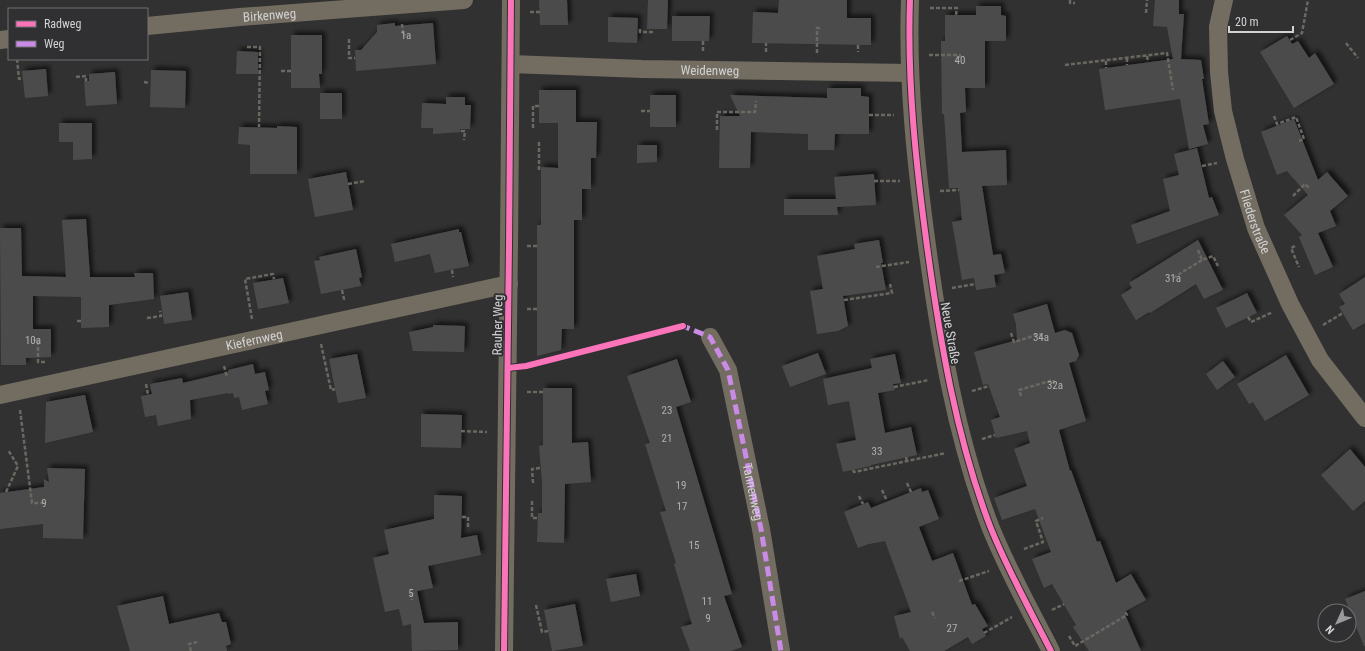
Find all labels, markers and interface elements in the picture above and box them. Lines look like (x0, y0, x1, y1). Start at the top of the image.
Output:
street label: Birkenweg (242, 6, 297, 25)
legend (8, 8, 148, 60)
scale bar (1229, 8, 1293, 34)
text: 20 m (1235, 15, 1259, 29)
text: Radweg (44, 17, 81, 31)
house number: 1a (401, 29, 411, 42)
text: Weg (44, 37, 65, 51)
house number: 40 (955, 54, 965, 67)
street label: Weidenweg (680, 63, 739, 78)
street label: Fliederstraße (1237, 187, 1274, 256)
house number: 31a (1165, 272, 1181, 285)
street label: Rauher Weg (489, 294, 506, 356)
street label: Neue Straße (938, 301, 963, 365)
street label: Kiefernweg (224, 327, 284, 354)
house number: 34a (1033, 331, 1049, 344)
house number: 10a (25, 334, 41, 347)
house number: 32a (1047, 379, 1063, 392)
house number: 23 (662, 404, 672, 417)
house number: 21 (662, 432, 672, 445)
house number: 33 (872, 445, 882, 458)
street label: Tannenweg (739, 462, 766, 522)
house number: 19 (676, 479, 686, 492)
house number: 9 (41, 497, 47, 510)
house number: 17 (677, 500, 687, 513)
house number: 15 (689, 539, 699, 552)
house number: 5 (408, 587, 414, 600)
house number: 11 (702, 595, 712, 608)
north arrow (1317, 603, 1357, 643)
house number: 9 (705, 612, 711, 625)
house number: 27 (947, 622, 957, 635)
text: N (1323, 622, 1337, 637)

